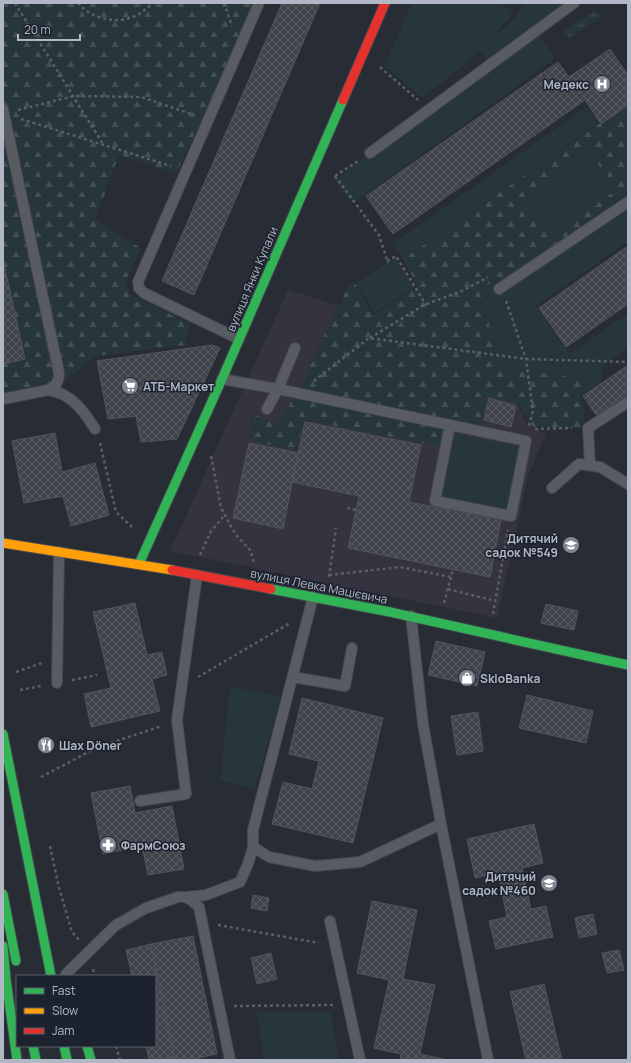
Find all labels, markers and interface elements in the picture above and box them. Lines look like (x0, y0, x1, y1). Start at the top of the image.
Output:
scale bar (18, 16, 80, 42)
text: 20 m (24, 21, 51, 38)
hospital icon: Медекс (592, 74, 612, 94)
place label: Медекс (543, 76, 589, 93)
street label: вулиця Янки Купали (222, 224, 282, 334)
supermarket icon: АТБ-Маркет (120, 376, 140, 396)
place label: АТБ-Маркет (143, 378, 215, 395)
place label: Дитячий садок №549 (485, 530, 558, 561)
school or university icon: Дитячий садок №549 (561, 535, 581, 555)
street label: вулиця Левка Мацієвича (249, 564, 389, 608)
shop icon: SkloBanka (457, 668, 477, 688)
place label: SkloBanka (480, 670, 541, 687)
restaurant icon: Шах Döner (36, 735, 56, 755)
place label: Шах Döner (59, 737, 122, 754)
pharmacy icon: ФармСоюз (98, 835, 118, 855)
place label: ФармСоюз (121, 837, 185, 854)
place label: Дитячий садок №460 (462, 868, 536, 899)
school or university icon: Дитячий садок №460 (539, 873, 559, 893)
legend (16, 975, 156, 1047)
text: Fast (52, 982, 76, 999)
text: Slow (52, 1002, 78, 1019)
text: Jam (52, 1022, 74, 1039)

